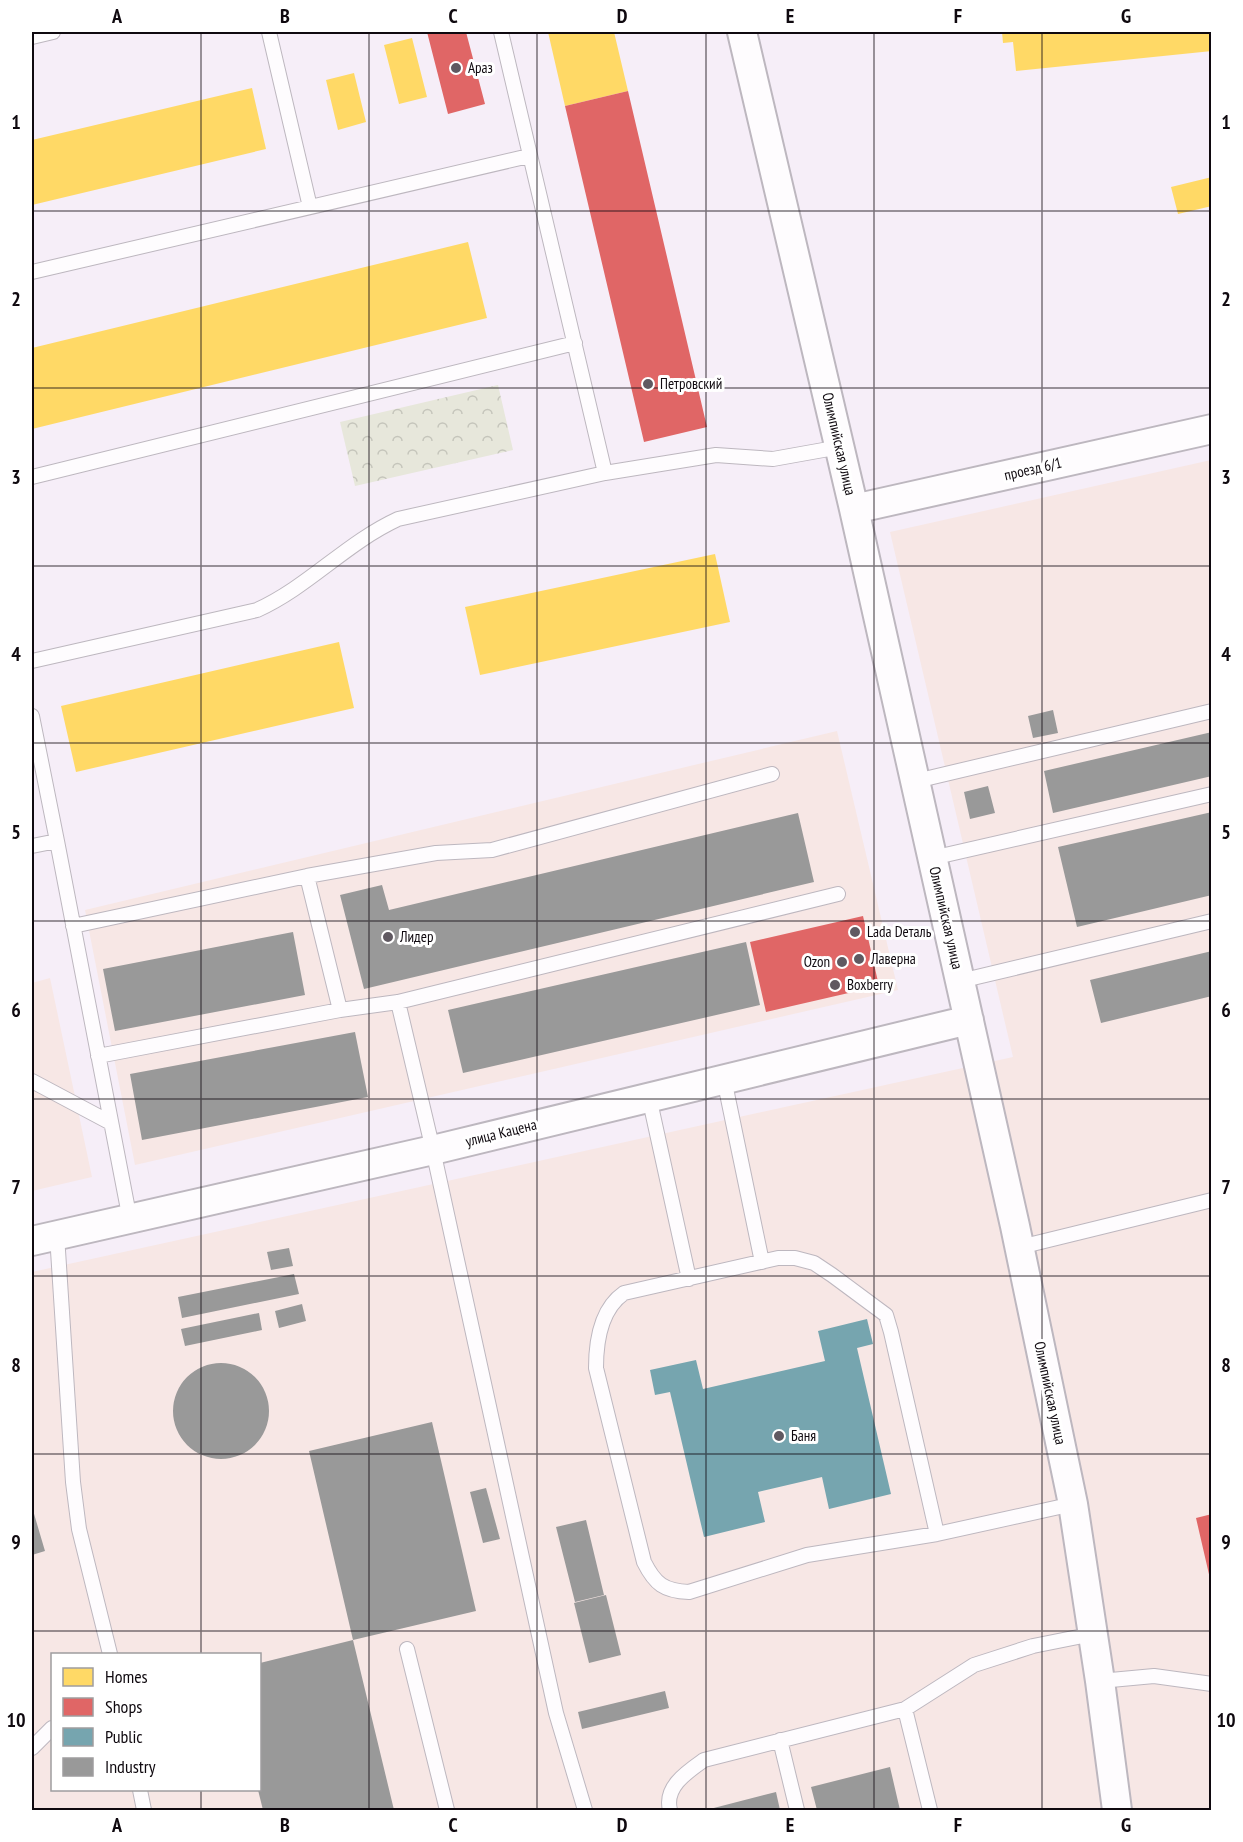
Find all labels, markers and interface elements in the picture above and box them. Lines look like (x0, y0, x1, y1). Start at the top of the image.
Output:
text: A (111, 3, 123, 29)
text: B (280, 3, 290, 29)
text: C (448, 3, 458, 29)
text: D (617, 3, 628, 29)
text: E (786, 3, 794, 29)
text: F (954, 3, 962, 29)
text: G (1121, 3, 1131, 29)
place label: Араз (468, 58, 493, 77)
marker: Араз (449, 61, 463, 75)
text: 1 (11, 109, 21, 135)
text: 1 (1221, 109, 1231, 135)
text: 2 (11, 286, 21, 312)
text: 2 (1221, 286, 1231, 312)
place label: Петровский (660, 374, 722, 393)
marker: Петровский (641, 377, 655, 391)
street label: Олимпийская улица (818, 391, 861, 497)
street label: проезд 6/1 (1002, 453, 1064, 484)
text: 3 (11, 464, 21, 490)
text: 3 (1221, 464, 1231, 490)
text: 4 (11, 641, 21, 667)
text: 4 (1221, 641, 1231, 667)
text: 5 (11, 819, 21, 845)
text: 5 (1221, 819, 1231, 845)
street label: Олимпийская улица (925, 865, 968, 971)
place label: Lada Dеталь (867, 922, 932, 941)
marker: Lada Dеталь (848, 925, 862, 939)
place label: Лидер (399, 927, 433, 946)
marker: Лидер (381, 930, 395, 944)
place label: Лаверна (870, 949, 916, 968)
place label: Ozon (804, 952, 830, 971)
marker: Лаверна (852, 952, 866, 966)
marker: Ozon (835, 955, 849, 969)
place label: Boxberry (847, 975, 893, 994)
marker: Boxberry (828, 978, 842, 992)
text: 6 (11, 997, 21, 1023)
text: 6 (1221, 997, 1231, 1023)
street label: улица Кацена (463, 1115, 538, 1151)
text: 7 (11, 1174, 21, 1200)
text: 7 (1221, 1174, 1231, 1200)
street label: Олимпийская улица (1030, 1340, 1071, 1446)
text: 8 (11, 1352, 21, 1378)
text: 8 (1221, 1352, 1231, 1378)
place label: Баня (791, 1426, 816, 1445)
marker: Баня (772, 1429, 786, 1443)
text: 9 (11, 1529, 21, 1555)
text: 9 (1221, 1529, 1231, 1555)
legend (51, 1653, 261, 1791)
text: Homes (105, 1665, 148, 1688)
text: Shops (105, 1695, 142, 1718)
text: 10 (6, 1707, 26, 1733)
text: 10 (1216, 1707, 1236, 1733)
text: Public (105, 1725, 143, 1748)
text: Industry (105, 1755, 156, 1778)
text: A (111, 1812, 123, 1838)
text: B (280, 1812, 290, 1838)
text: C (448, 1812, 458, 1838)
text: D (617, 1812, 628, 1838)
text: E (786, 1812, 794, 1838)
text: F (954, 1812, 962, 1838)
text: G (1121, 1812, 1131, 1838)

